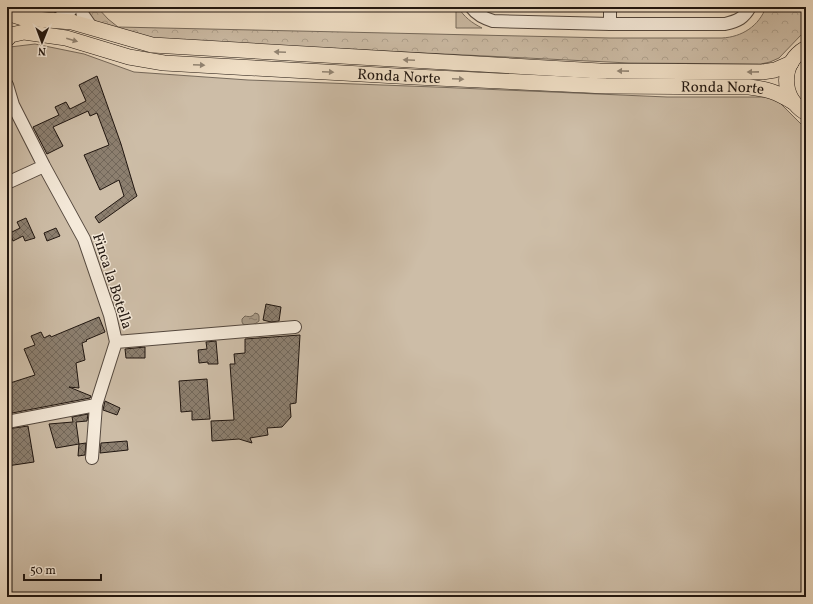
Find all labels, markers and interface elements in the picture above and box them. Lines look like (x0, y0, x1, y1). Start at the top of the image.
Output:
north arrow (22, 22, 62, 62)
one-way arrow (66, 37, 78, 43)
text: N (38, 43, 46, 58)
one-way arrow (273, 49, 286, 56)
one-way arrow (403, 56, 415, 63)
one-way arrow (193, 61, 205, 68)
street label: Ronda Norte (357, 65, 441, 90)
one-way arrow (616, 68, 629, 74)
one-way arrow (322, 69, 334, 76)
one-way arrow (746, 69, 759, 75)
one-way arrow (452, 76, 464, 83)
street label: Ronda Norte (681, 78, 766, 101)
street label: Finca la Botella (86, 231, 137, 332)
scale bar (24, 556, 101, 582)
text: 50 m (30, 563, 56, 579)

